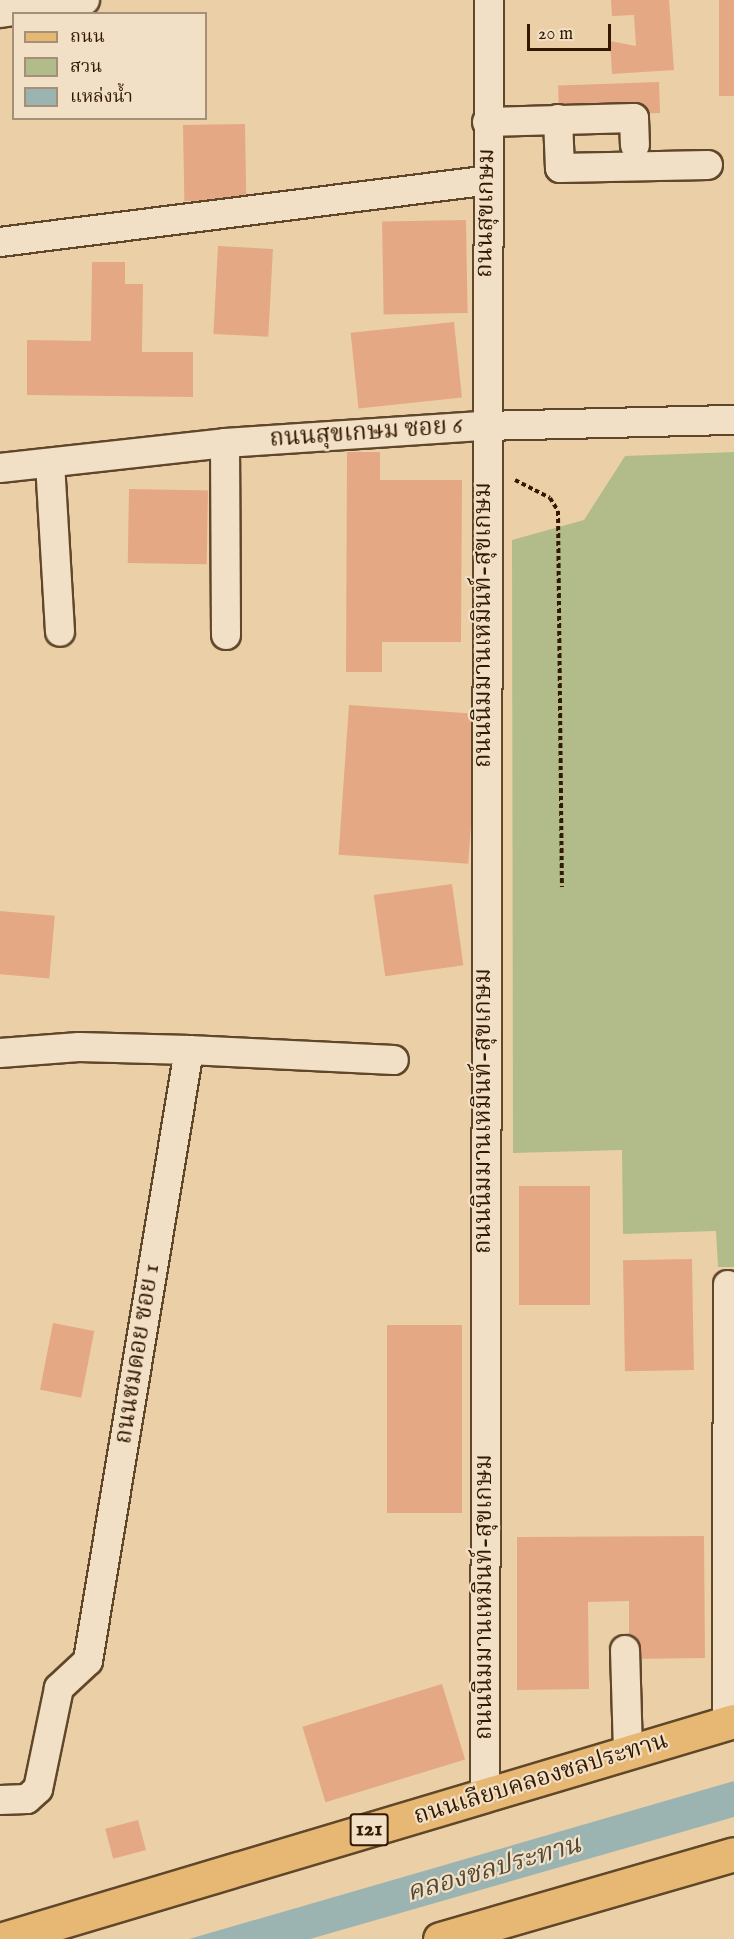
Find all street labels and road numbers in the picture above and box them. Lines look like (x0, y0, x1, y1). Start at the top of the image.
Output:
street label: ถนนสุขเกษม (470, 148, 502, 278)
street label: ถนนสุขเกษม ซอย 6 (269, 412, 463, 454)
street label: ถนนนิมมานเหมินท์-สุขเกษม (470, 482, 498, 768)
street label: ถนนนิมมานเหมินท์-สุขเกษม (470, 968, 498, 1254)
street label: ถนนชมดอย ซอย 1 (110, 1262, 166, 1446)
street label: ถนนนิมมานเหมินท์-สุขเกษม (471, 1454, 499, 1740)
street label: ถนนเลียบคลองชลประทาน (411, 1727, 671, 1831)
road number: 121 (350, 1811, 388, 1849)

